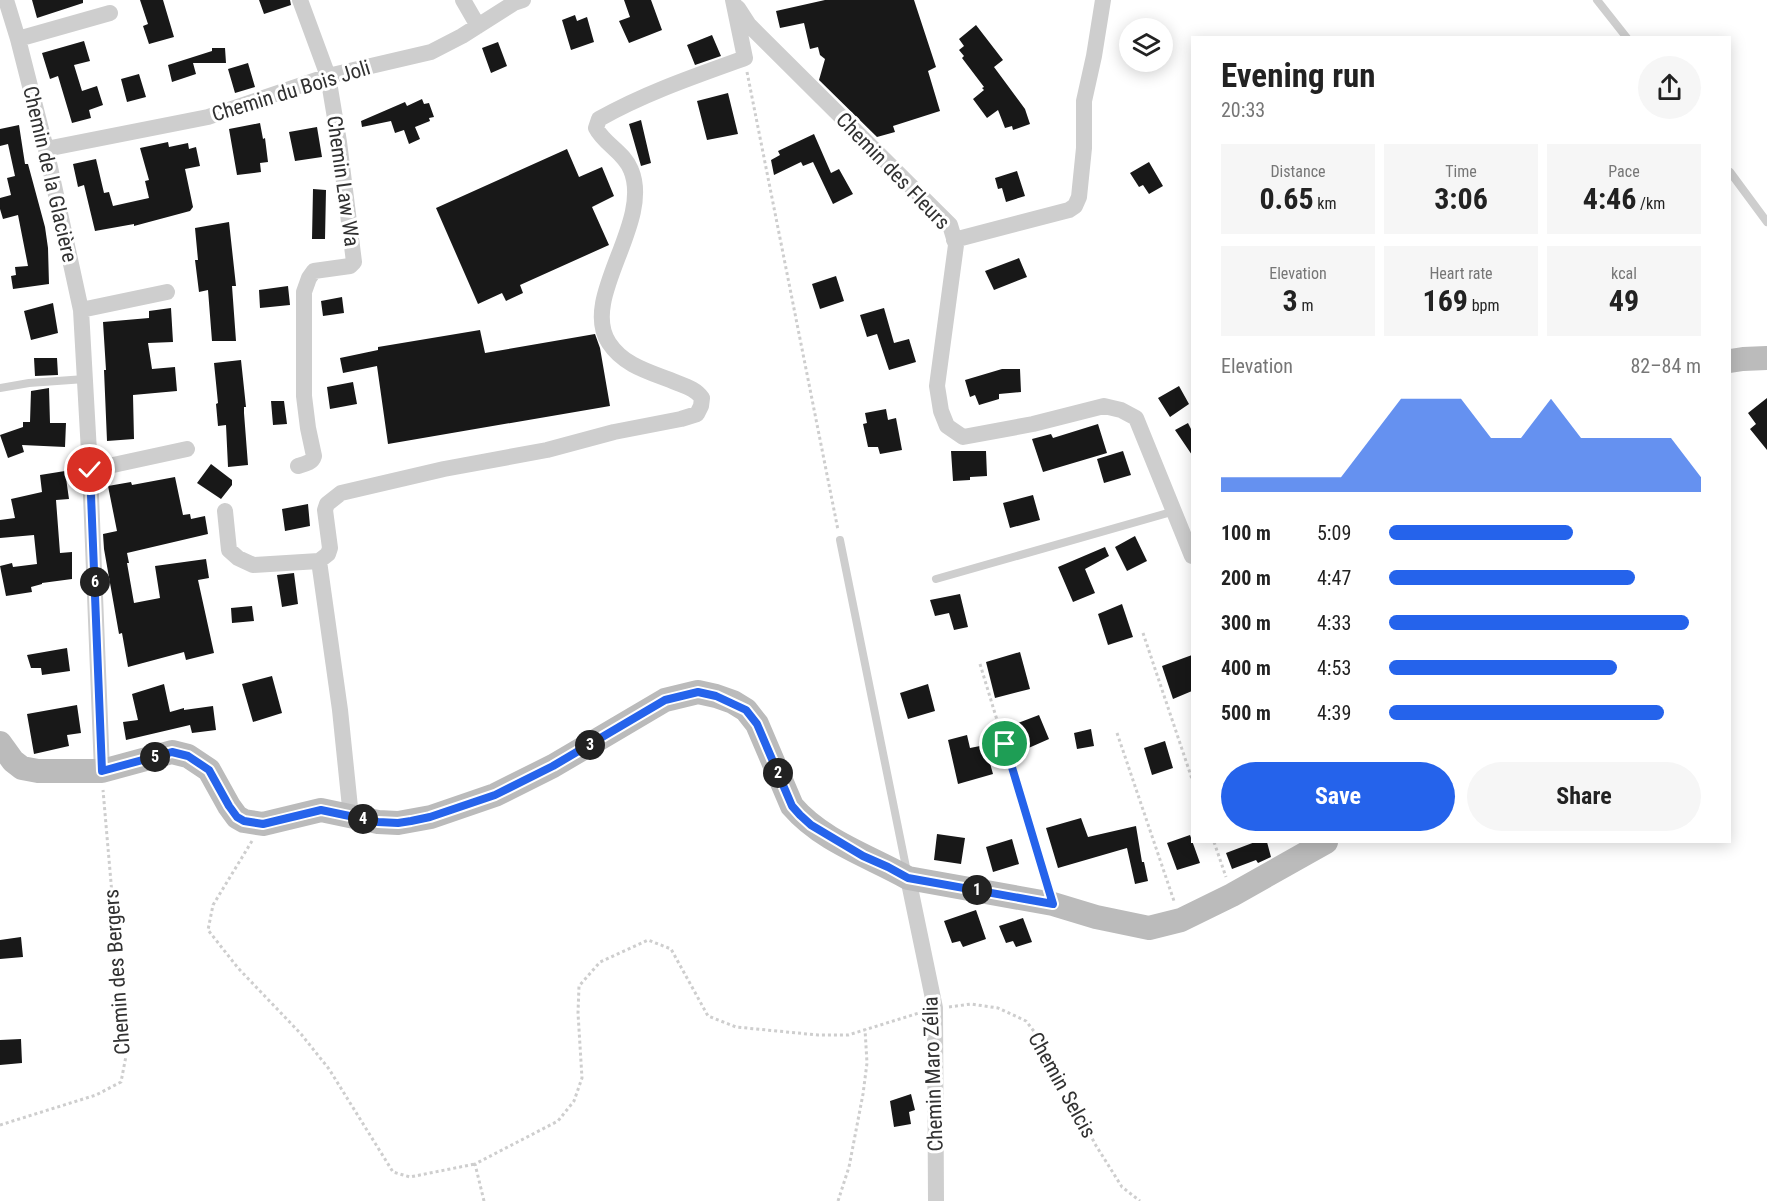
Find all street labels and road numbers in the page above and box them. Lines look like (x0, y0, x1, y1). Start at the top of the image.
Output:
street label: Chemin du Bois Joli (209, 55, 373, 127)
street label: Chemin de la Glacière (18, 84, 82, 265)
street label: Chemin des Fleurs (831, 108, 955, 234)
street label: Chemin Law Wa (322, 114, 364, 248)
street label: Chemin des Bergers (99, 888, 135, 1056)
street label: Chemin Maro Zélia (918, 996, 948, 1152)
street label: Chemin Selcis (1023, 1028, 1101, 1142)

